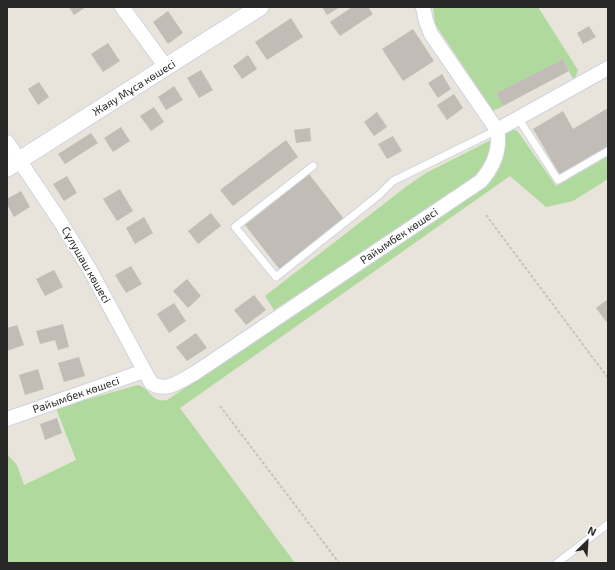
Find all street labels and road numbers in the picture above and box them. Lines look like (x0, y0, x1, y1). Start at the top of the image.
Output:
street label: Жаяу Мұса көшесі (90, 57, 178, 119)
street label: Райымбек көшесі (358, 205, 440, 267)
street label: Сұлушаш көшесі (59, 224, 113, 306)
street label: Райымбек көшесі (31, 374, 121, 416)

